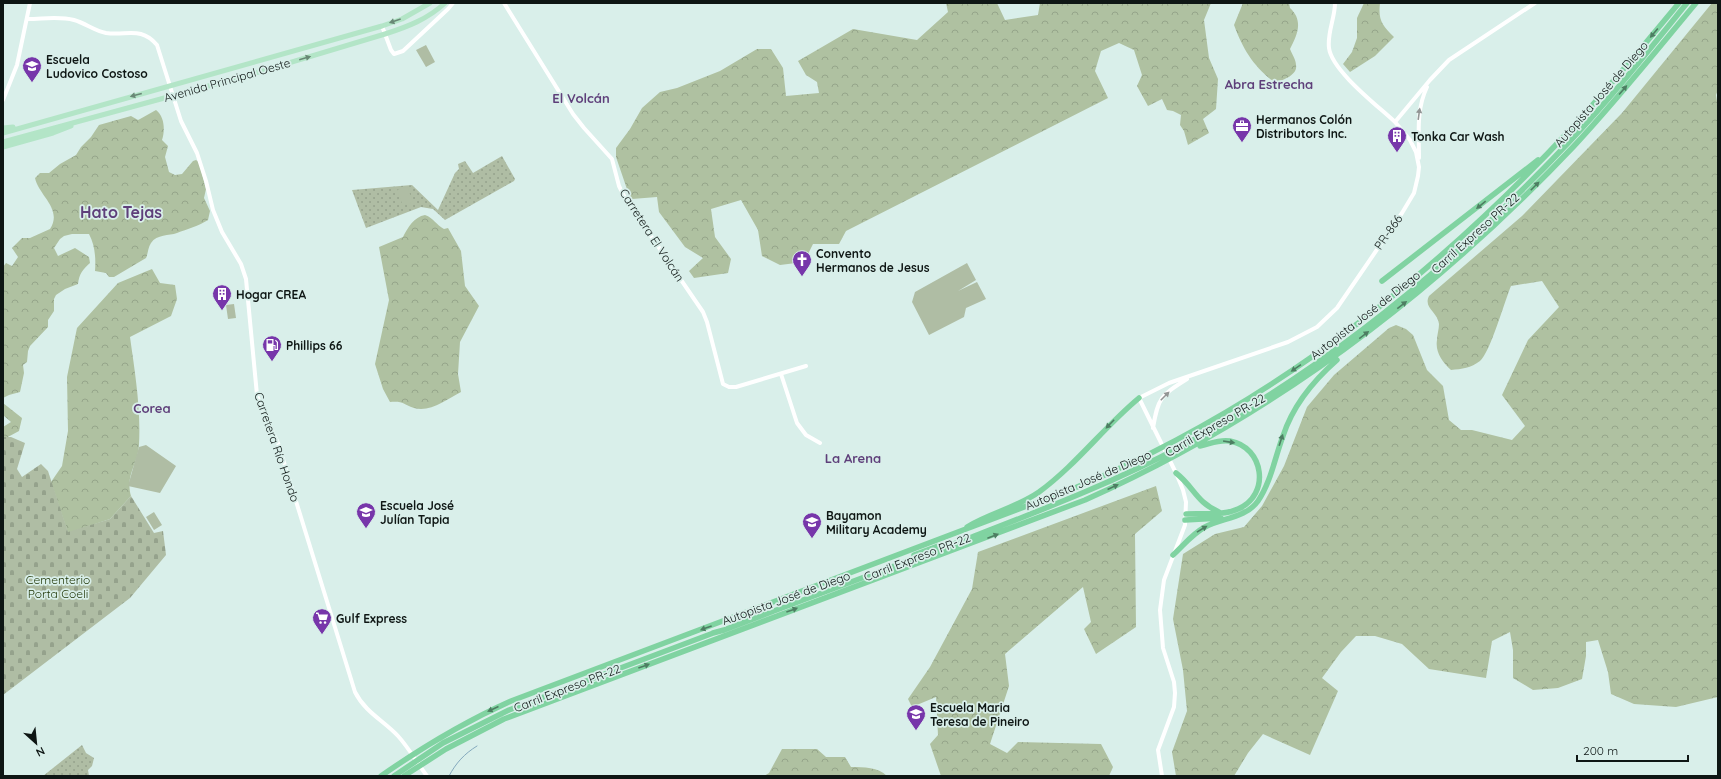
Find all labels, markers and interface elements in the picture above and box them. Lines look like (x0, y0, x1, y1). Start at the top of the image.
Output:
one-way arrow (389, 18, 401, 24)
one-way arrow (1649, 28, 1658, 38)
street label: Autopista José de Diego (1551, 38, 1651, 150)
place label: Escuela Ludovico Costoso (46, 52, 148, 81)
school or university icon: Escuela Ludovico Costoso (21, 55, 43, 83)
street label: Avenida Principal Oeste (162, 55, 292, 105)
one-way arrow (299, 55, 311, 61)
district label: Abra Estrecha (1225, 76, 1313, 92)
one-way arrow (1618, 85, 1627, 96)
district label: El Volcán (552, 90, 610, 106)
one-way arrow (130, 92, 142, 98)
one-way arrow (1416, 108, 1422, 120)
place label: Hermanos Colón Distributors Inc. (1256, 112, 1352, 141)
office icon: Hermanos Colón Distributors Inc. (1231, 115, 1253, 143)
building icon: Tonka Car Wash (1386, 125, 1408, 153)
place label: Tonka Car Wash (1411, 129, 1505, 144)
one-way arrow (1530, 181, 1540, 191)
street label: Carretera El Volcán (616, 186, 688, 284)
street label: Carril Expreso PR-22 (1428, 189, 1522, 276)
one-way arrow (1475, 201, 1486, 209)
district label: Hato Tejas (80, 202, 162, 222)
street label: PR-866 (1371, 211, 1406, 252)
place label: Convento Hermanos de Jesus (816, 246, 930, 275)
church icon: Convento Hermanos de Jesus (791, 249, 813, 277)
street label: Autopista José de Diego (1307, 267, 1423, 363)
building icon: Hogar CREA (211, 283, 233, 311)
place label: Hogar CREA (236, 287, 306, 302)
one-way arrow (1397, 301, 1408, 309)
one-way arrow (1359, 332, 1369, 340)
fuel station icon: Phillips 66 (261, 334, 283, 362)
place label: Phillips 66 (286, 338, 343, 353)
one-way arrow (1290, 364, 1301, 372)
street label: Carretera Río Hondo (251, 390, 303, 504)
street label: Carril Expreso PR-22 (1162, 390, 1268, 460)
one-way arrow (1160, 391, 1169, 401)
district label: Corea (133, 400, 171, 416)
one-way arrow (1106, 419, 1115, 429)
one-way arrow (1279, 433, 1285, 445)
one-way arrow (1223, 439, 1235, 445)
street label: Autopista José de Diego (1023, 447, 1153, 513)
district label: La Arena (825, 450, 881, 466)
one-way arrow (1108, 484, 1119, 490)
place label: Escuela José Julían Tapia (380, 498, 454, 527)
school or university icon: Escuela José Julían Tapia (355, 501, 377, 529)
place label: Bayamon Military Academy (826, 508, 927, 537)
school or university icon: Bayamon Military Academy (801, 511, 823, 539)
one-way arrow (1196, 526, 1208, 533)
street label: Carril Expreso PR-22 (861, 530, 973, 584)
one-way arrow (987, 532, 999, 538)
street label: Autopista José de Diego (720, 568, 852, 628)
park label: Cementerio Porta Coeli (26, 572, 90, 601)
supermarket icon: Gulf Express (311, 607, 333, 635)
one-way arrow (787, 607, 799, 613)
place label: Gulf Express (336, 611, 407, 626)
one-way arrow (699, 625, 711, 631)
street label: Carril Expreso PR-22 (511, 661, 623, 715)
one-way arrow (639, 662, 651, 668)
place label: Escuela Maria Teresa de Pineiro (930, 700, 1030, 729)
school or university icon: Escuela Maria Teresa de Pineiro (905, 703, 927, 731)
one-way arrow (487, 706, 499, 712)
north arrow (16, 723, 56, 763)
scale bar (1577, 737, 1688, 763)
text: 200 m (1583, 743, 1618, 758)
text: N (34, 744, 47, 760)

